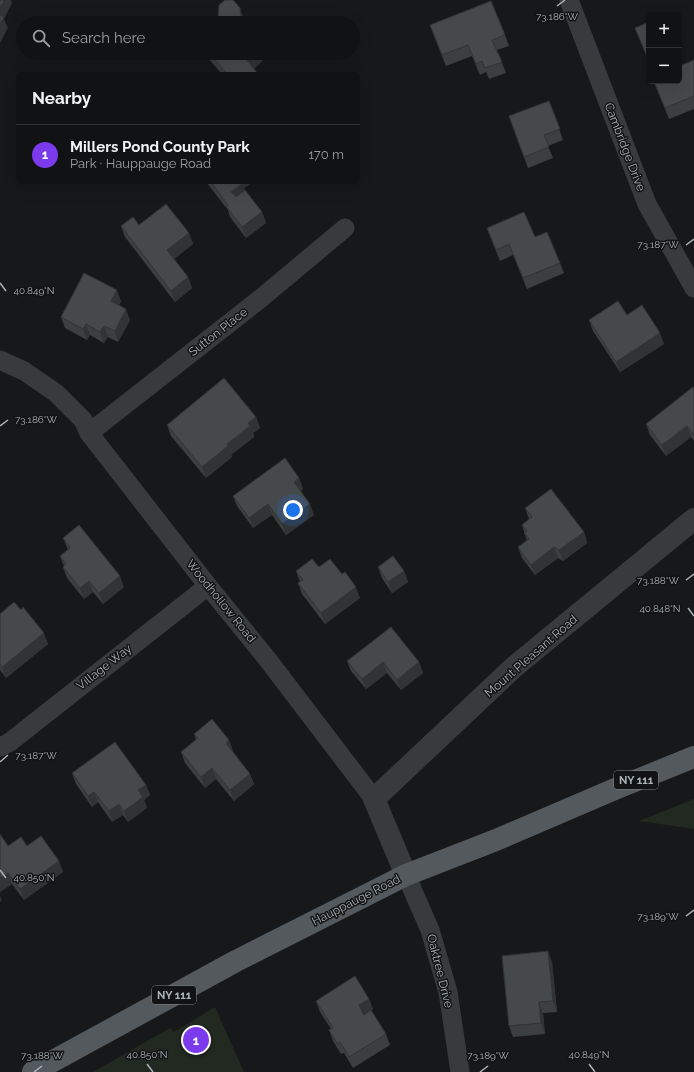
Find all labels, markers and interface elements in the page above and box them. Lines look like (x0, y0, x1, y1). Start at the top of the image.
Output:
text: 73.186°W (536, 11, 579, 22)
map controls (646, 12, 682, 84)
button: + (646, 12, 682, 48)
search box (16, 16, 360, 60)
icon: search (30, 27, 52, 49)
text: Search here (62, 29, 145, 47)
button: − (646, 48, 682, 84)
text: Nearby (32, 88, 91, 108)
street label: Cambridge Drive (602, 101, 648, 193)
text: Millers Pond County Park (70, 138, 250, 156)
text: 1 (42, 147, 48, 162)
text: 170 m (308, 147, 344, 162)
text: Park · Hauppauge Road (70, 156, 211, 171)
text: 73.187°W (637, 239, 679, 250)
text: 40.849°N (14, 285, 54, 296)
street label: Sutton Place (186, 305, 250, 359)
text: 73.186°W (15, 414, 58, 425)
your location (283, 500, 303, 520)
street label: Woodhollow Road (183, 557, 259, 645)
text: 73.188°W (637, 575, 679, 586)
text: 40.848°N (639, 603, 681, 614)
street label: Mount Pleasant Road (482, 612, 580, 700)
street label: Village Way (74, 641, 135, 693)
text: 73.187°W (15, 750, 57, 761)
road number: NY 111 (614, 771, 658, 789)
text: 40.850°N (13, 872, 55, 883)
street label: Hauppauge Road (309, 872, 403, 928)
text: 73.189°W (637, 911, 679, 922)
street label: Oaktree Drive (424, 933, 456, 1009)
road number: NY 111 (152, 986, 196, 1004)
pin: 1 (183, 1025, 209, 1055)
text: 40.850°N (126, 1049, 168, 1060)
text: 40.849°N (569, 1049, 609, 1060)
text: 73.188°W (21, 1050, 63, 1061)
text: 73.189°W (467, 1050, 509, 1061)

